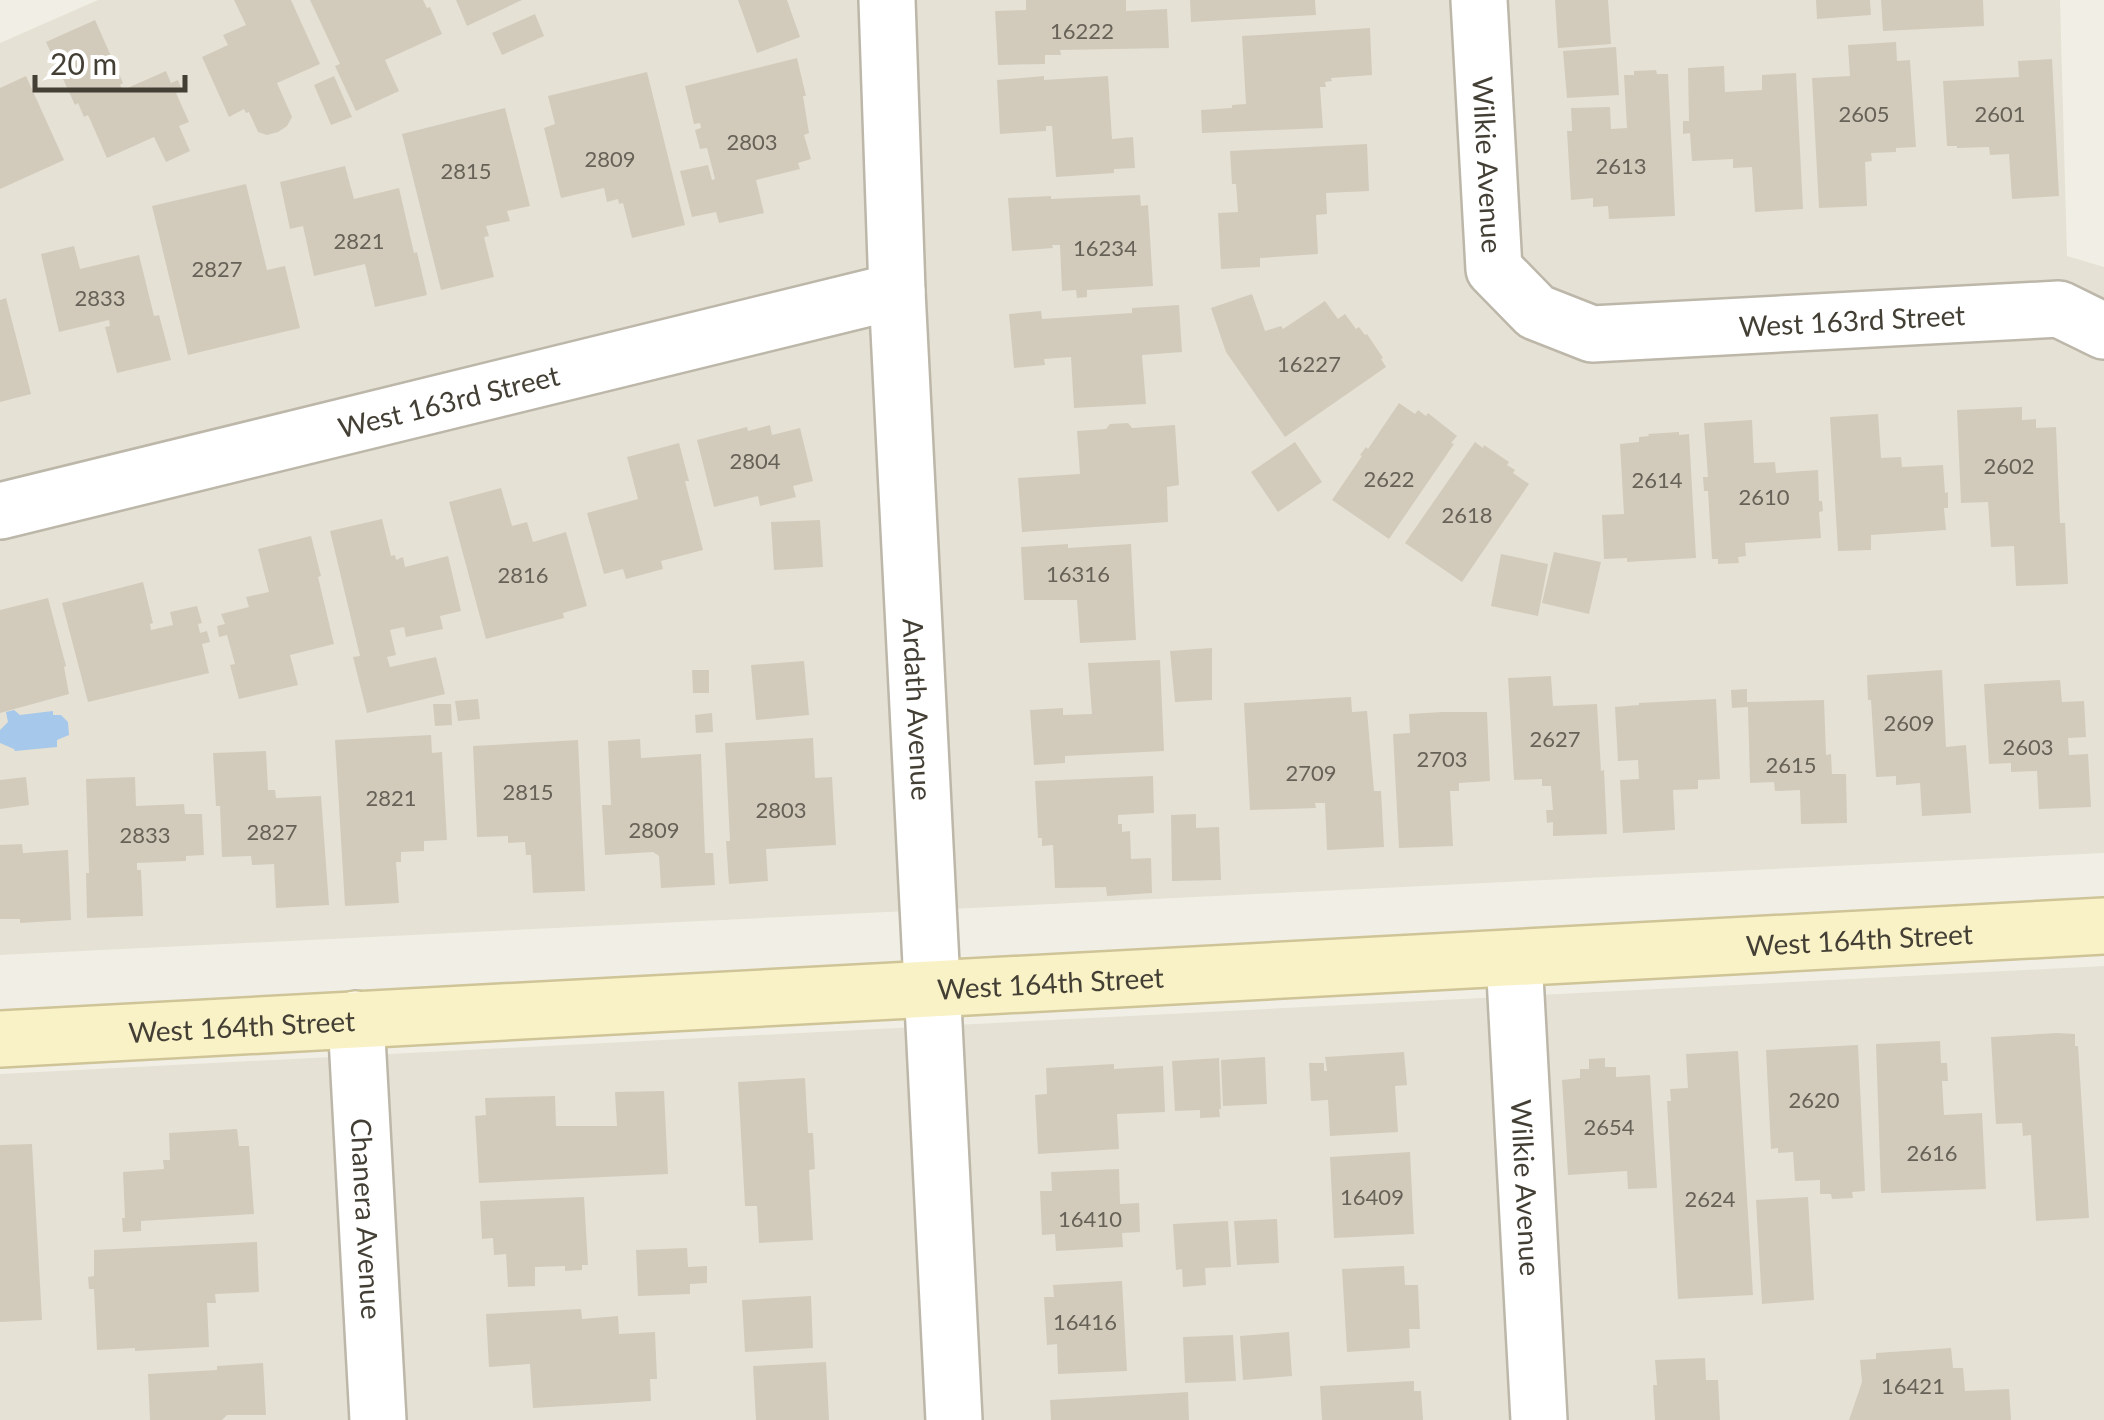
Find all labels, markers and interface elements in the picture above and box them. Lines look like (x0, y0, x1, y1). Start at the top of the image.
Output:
house number: 16222 (1050, 17, 1114, 44)
scale bar (35, 30, 185, 92)
text: 20 m (50, 45, 117, 81)
street label: Wilkie Avenue (1466, 75, 1510, 254)
house number: 2605 (1838, 100, 1890, 127)
house number: 2601 (1974, 100, 2026, 127)
house number: 2803 (726, 128, 778, 155)
house number: 2809 (584, 145, 636, 172)
house number: 2613 (1595, 152, 1647, 179)
house number: 2815 (440, 157, 492, 184)
house number: 2821 (333, 227, 385, 254)
house number: 16234 (1073, 234, 1137, 261)
house number: 2827 (191, 255, 243, 282)
house number: 2833 (74, 284, 126, 311)
street label: West 163rd Street (1738, 297, 1966, 343)
house number: 16227 (1277, 350, 1341, 377)
street label: West 163rd Street (335, 357, 563, 444)
house number: 2804 (729, 447, 781, 474)
house number: 2602 (1983, 452, 2035, 479)
house number: 2622 (1363, 465, 1415, 492)
house number: 2614 (1631, 466, 1683, 493)
house number: 2610 (1738, 483, 1790, 510)
house number: 2618 (1441, 501, 1493, 528)
house number: 16316 (1046, 560, 1110, 587)
house number: 2816 (497, 561, 549, 588)
street label: Ardath Avenue (897, 617, 940, 801)
house number: 2609 (1883, 709, 1935, 736)
house number: 2627 (1529, 725, 1581, 752)
house number: 2603 (2002, 733, 2054, 760)
house number: 2703 (1416, 745, 1468, 772)
house number: 2615 (1765, 751, 1817, 778)
house number: 2709 (1285, 759, 1337, 786)
house number: 2815 (502, 778, 554, 805)
house number: 2821 (365, 784, 417, 811)
house number: 2803 (755, 796, 807, 823)
house number: 2809 (628, 816, 680, 843)
house number: 2827 (246, 818, 298, 845)
house number: 2833 (119, 821, 171, 848)
street label: West 164th Street (1745, 916, 1974, 962)
street label: West 164th Street (936, 960, 1165, 1006)
street label: West 164th Street (127, 1003, 356, 1049)
house number: 2620 (1788, 1086, 1840, 1113)
street label: Wilkie Avenue (1505, 1098, 1548, 1277)
house number: 2654 (1583, 1113, 1635, 1140)
street label: Chanera Avenue (344, 1117, 389, 1320)
house number: 2616 (1906, 1139, 1958, 1166)
house number: 16409 (1340, 1183, 1404, 1210)
house number: 2624 (1684, 1185, 1736, 1212)
house number: 16410 (1058, 1205, 1122, 1232)
house number: 16416 (1053, 1308, 1117, 1335)
house number: 16421 (1881, 1372, 1945, 1399)

